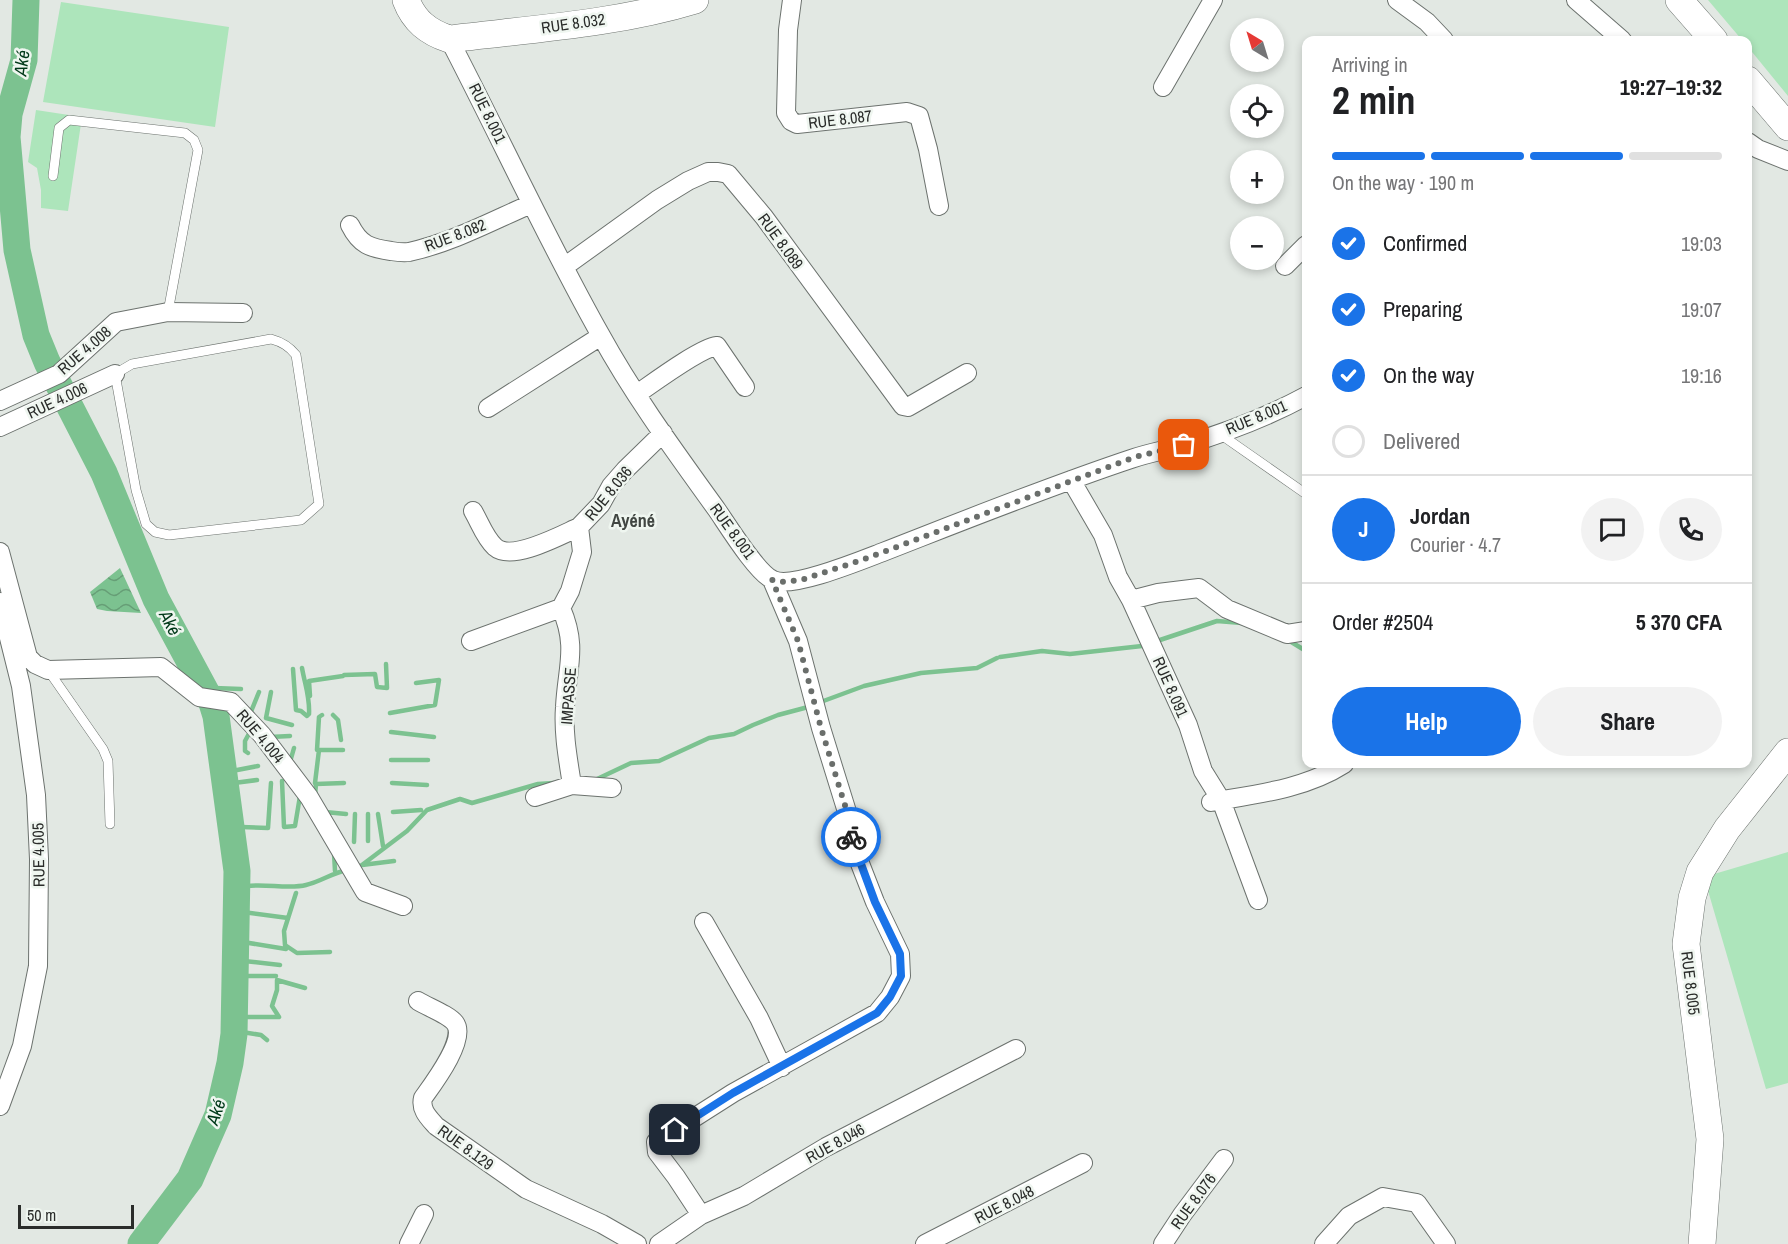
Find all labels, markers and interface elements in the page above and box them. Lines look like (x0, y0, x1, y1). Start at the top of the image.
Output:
street label: RUE 8.032 (540, 8, 606, 38)
north arrow (1230, 18, 1284, 72)
map controls (1230, 18, 1284, 270)
water label: Aké (7, 49, 36, 78)
text: Arriving in (1332, 51, 1408, 78)
text: 19:27–19:32 (1620, 72, 1722, 102)
text: 2 min (1332, 74, 1416, 126)
street label: RUE 8.001 (464, 79, 512, 147)
button: locate (1230, 84, 1284, 138)
street label: RUE 8.087 (807, 104, 873, 134)
button: + (1230, 150, 1284, 204)
text: On the way · 190 m (1332, 169, 1474, 196)
street label: RUE 8.089 (753, 209, 809, 273)
street label: RUE 8.082 (421, 213, 489, 257)
button: − (1230, 216, 1284, 270)
icon: check (1332, 227, 1365, 260)
text: Confirmed (1383, 228, 1467, 258)
text: 19:03 (1681, 230, 1722, 257)
icon: check (1332, 293, 1365, 326)
text: Preparing (1383, 294, 1462, 324)
text: 19:07 (1681, 296, 1722, 323)
street label: RUE 4.008 (53, 321, 115, 379)
icon: check (1332, 359, 1365, 392)
text: On the way (1383, 360, 1474, 390)
text: 19:16 (1681, 362, 1722, 389)
street label: RUE 4.006 (23, 376, 91, 424)
street label: RUE 8.001 (1222, 394, 1290, 440)
pin (1158, 419, 1209, 470)
text: Delivered (1383, 426, 1460, 456)
icon: bag (1167, 428, 1200, 461)
street label: RUE 8.036 (579, 461, 637, 525)
button: chat (1581, 498, 1644, 561)
button: phone (1659, 498, 1722, 561)
street label: RUE 8.001 (705, 499, 761, 564)
text: Jordan (1410, 501, 1470, 531)
district label: Ayéné (611, 508, 655, 533)
text: J (1358, 514, 1369, 544)
text: Courier · 4.7 (1410, 531, 1501, 558)
water label: Aké (153, 605, 187, 640)
text: Order #2504 (1332, 607, 1433, 637)
text: 5 370 CFA (1636, 607, 1722, 637)
street label: RUE 8.091 (1148, 653, 1194, 721)
street label: IMPASSE (555, 667, 581, 725)
button: Help (1332, 687, 1521, 756)
button: Share (1533, 687, 1722, 756)
street label: RUE 4.004 (232, 704, 290, 768)
courier (821, 807, 881, 867)
icon: bike (835, 821, 868, 854)
street label: RUE 4.005 (26, 823, 50, 887)
street label: RUE 8.005 (1676, 950, 1706, 1016)
water label: Aké (199, 1096, 231, 1129)
pin (649, 1104, 700, 1155)
icon: home (658, 1113, 691, 1146)
street label: RUE 8.046 (802, 1118, 868, 1168)
street label: RUE 8.129 (434, 1119, 498, 1175)
street label: RUE 8.076 (1165, 1169, 1221, 1233)
street label: RUE 8.048 (970, 1180, 1038, 1228)
scale bar (18, 1202, 134, 1230)
text: 50 m (27, 1204, 56, 1226)

